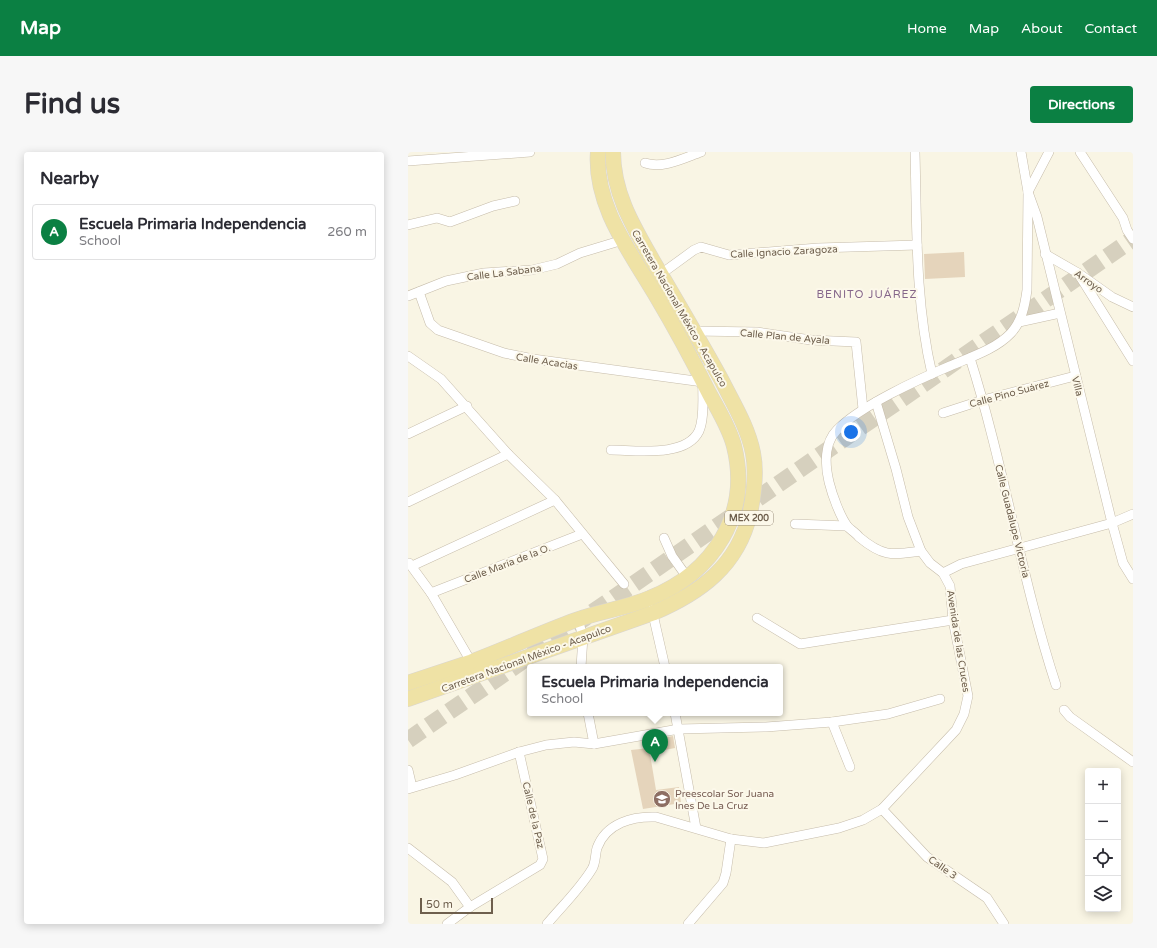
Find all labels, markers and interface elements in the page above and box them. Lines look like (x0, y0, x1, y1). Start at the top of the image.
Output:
text: Map (20, 17, 61, 39)
text: Home (907, 20, 947, 37)
text: Map (969, 20, 999, 37)
text: About (1021, 20, 1063, 37)
text: Contact (1085, 20, 1137, 37)
button: Directions (1030, 86, 1133, 123)
text: Find us (24, 87, 120, 121)
text: Nearby (40, 168, 99, 189)
text: Escuela Primaria Independencia (79, 215, 306, 233)
text: A (49, 224, 59, 240)
text: 260 m (327, 224, 367, 240)
street label: Carretera Nacional México - Acapulco (629, 228, 729, 389)
text: School (79, 233, 121, 249)
street label: Calle Ignacio Zaragoza (730, 243, 838, 261)
street label: Calle La Sabana (466, 262, 542, 284)
street label: Arroyo (1072, 268, 1105, 296)
district label: BENITO JUÁREZ (816, 287, 918, 301)
street label: Calle Plan de Ayala (740, 327, 830, 347)
street label: Calle Acacias (515, 351, 579, 373)
street label: Villa (1069, 375, 1085, 397)
street label: Calle Pino Suárez (968, 378, 1050, 410)
your location (841, 422, 861, 442)
street label: Calle Guadalupe Victoria (992, 463, 1032, 579)
road number: MEX 200 (725, 511, 773, 525)
street label: Calle María de la O. (463, 542, 552, 586)
street label: Avenida de las Cruces (944, 589, 972, 694)
street label: Carretera Nacional México - Acapulco (440, 623, 613, 695)
popup (527, 664, 783, 716)
text: Escuela Primaria Independencia (541, 673, 769, 691)
text: School (541, 691, 583, 707)
pin: A (642, 729, 668, 762)
map controls (1085, 768, 1121, 912)
button: + (1085, 768, 1121, 804)
street label: Calle de la Paz (520, 781, 547, 850)
place label: Preescolar Sor Juana Ines De La Cruz (675, 788, 774, 812)
school or university icon: Preescolar Sor Juana Ines De La Cruz (652, 789, 672, 809)
button: − (1085, 804, 1121, 840)
button: locate (1085, 840, 1121, 876)
street label: Calle 3 (926, 854, 959, 882)
button: layers (1085, 876, 1121, 912)
scale bar (420, 896, 493, 915)
text: 50 m (426, 898, 453, 911)

